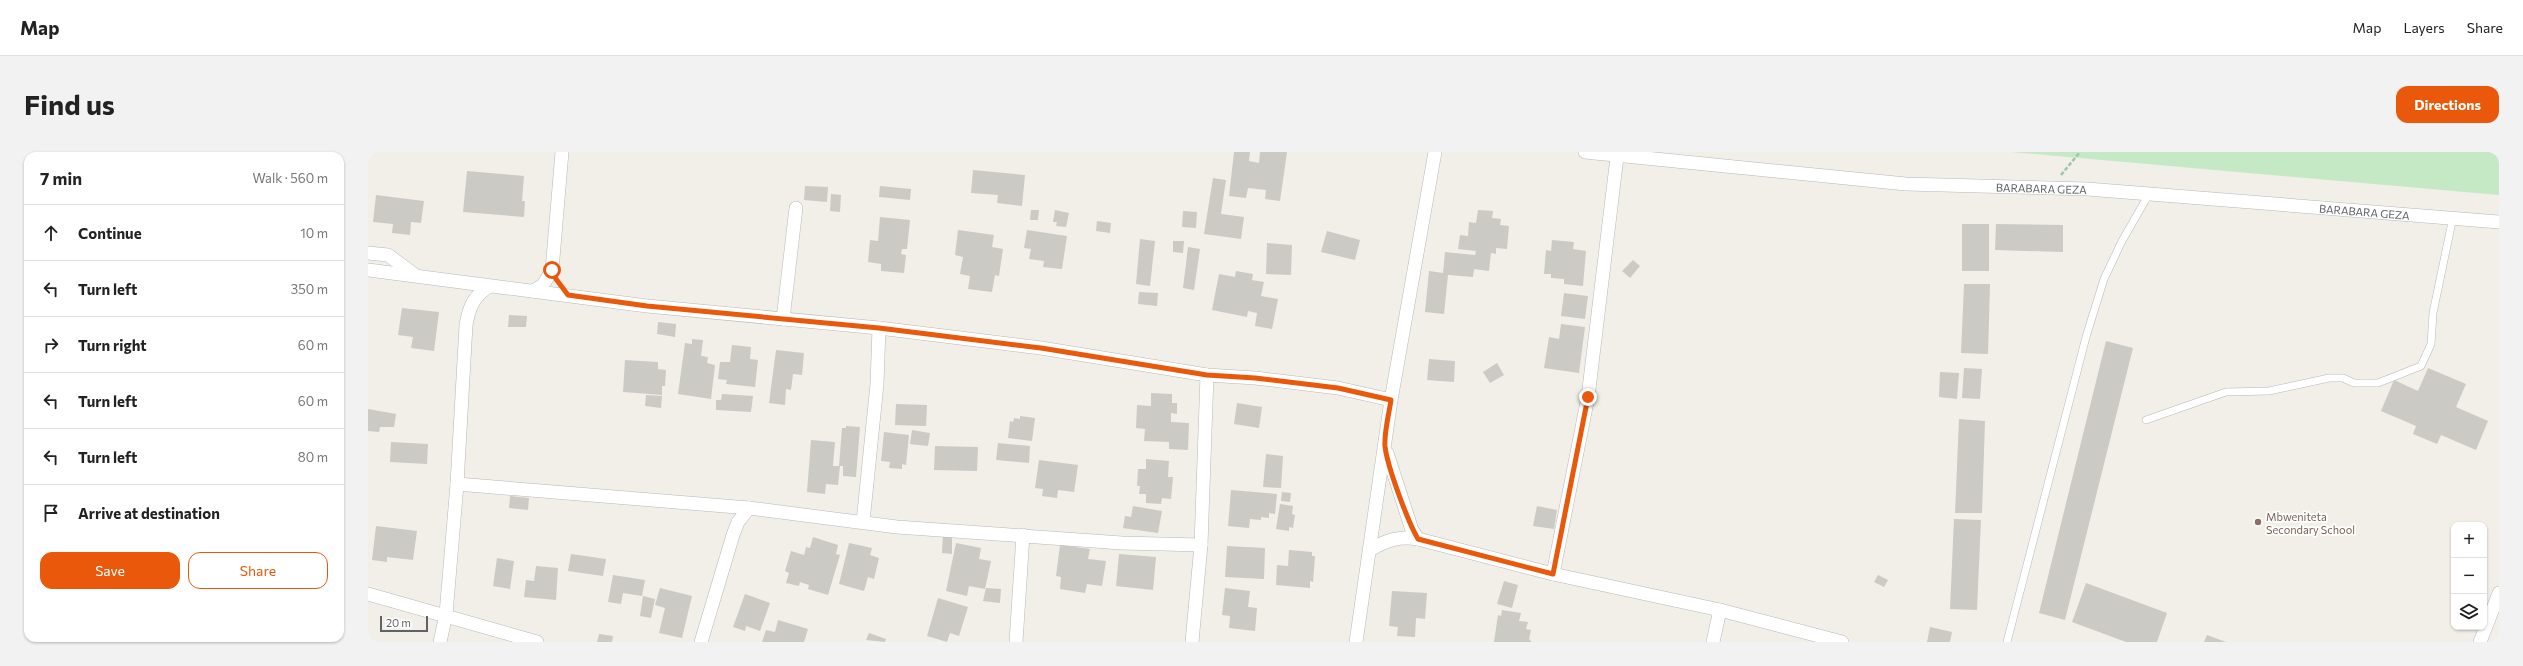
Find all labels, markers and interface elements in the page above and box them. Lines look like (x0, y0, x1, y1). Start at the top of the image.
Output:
text: Map (20, 16, 59, 39)
text: Map (2353, 19, 2381, 36)
text: Layers (2403, 19, 2445, 36)
text: Share (2467, 19, 2503, 36)
button: Directions (2396, 86, 2499, 123)
text: Find us (24, 87, 115, 121)
text: 7 min (40, 168, 82, 189)
text: Walk · 560 m (253, 170, 328, 186)
street label: BARABARA GEZA (1996, 180, 2087, 196)
street label: BARABARA GEZA (2319, 201, 2411, 221)
icon: ahead (40, 222, 62, 244)
text: Continue (78, 224, 142, 242)
text: 10 m (300, 225, 328, 241)
route start (543, 261, 561, 279)
icon: left (40, 278, 62, 300)
text: Turn left (78, 280, 137, 298)
text: 350 m (291, 281, 328, 297)
icon: right (40, 334, 62, 356)
text: Turn right (78, 336, 147, 354)
text: 60 m (298, 337, 328, 353)
route end (1579, 388, 1597, 406)
icon: left (40, 390, 62, 412)
text: Turn left (78, 392, 137, 410)
text: 60 m (298, 393, 328, 409)
icon: left (40, 446, 62, 468)
text: Turn left (78, 448, 137, 466)
text: 80 m (298, 449, 328, 465)
icon: arrive (40, 502, 62, 524)
text: Arrive at destination (78, 504, 220, 522)
place label: Mbweniteta Secondary School (2266, 510, 2355, 536)
marker: Mbweniteta Secondary School (2253, 517, 2263, 527)
map controls (2451, 522, 2487, 630)
button: + (2451, 522, 2487, 558)
button: Save (40, 552, 180, 589)
button: Share (188, 552, 328, 589)
button: − (2451, 558, 2487, 594)
button: layers (2451, 594, 2487, 630)
scale bar (380, 614, 428, 633)
text: 20 m (386, 616, 411, 629)

